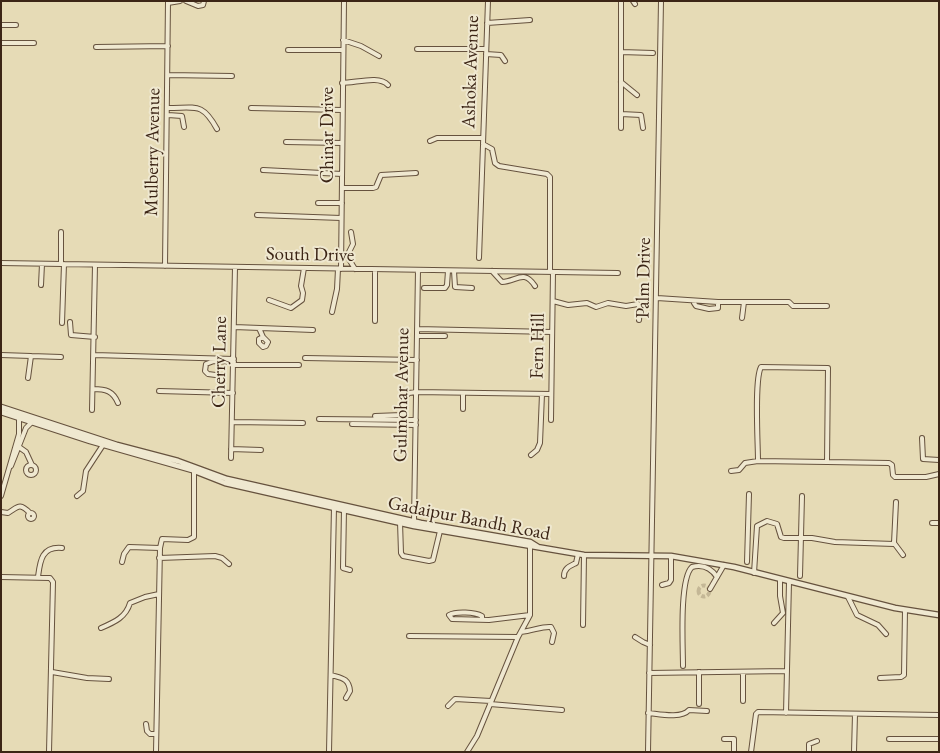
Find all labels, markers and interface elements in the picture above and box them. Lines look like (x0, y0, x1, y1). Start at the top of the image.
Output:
street label: Ashoka Avenue (458, 15, 484, 129)
street label: Chinar Drive (317, 87, 339, 183)
street label: Mulberry Avenue (140, 88, 166, 216)
street label: Palm Drive (632, 237, 656, 319)
street label: South Drive (266, 243, 354, 267)
street label: Fern Hill (526, 313, 550, 379)
street label: Cherry Lane (208, 316, 232, 408)
street label: Gulmohar Avenue (389, 328, 415, 462)
street label: Gadaipur Bandh Road (386, 492, 552, 546)

